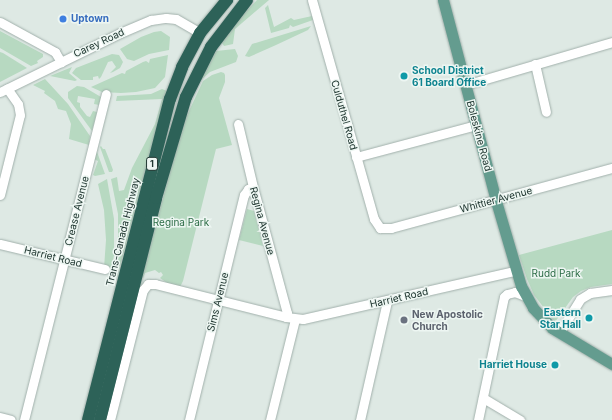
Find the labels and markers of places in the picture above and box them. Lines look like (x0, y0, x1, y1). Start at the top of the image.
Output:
place label: Uptown (71, 13, 109, 25)
marker: Uptown (58, 14, 68, 24)
place label: School District 61 Board Office (412, 64, 486, 88)
marker: School District 61 Board Office (399, 71, 409, 81)
place label: Eastern Star Hall (540, 306, 581, 330)
place label: New Apostolic Church (412, 308, 483, 332)
marker: Eastern Star Hall (584, 313, 594, 323)
marker: New Apostolic Church (399, 315, 409, 325)
place label: Harriet House (479, 359, 547, 371)
marker: Harriet House (550, 360, 560, 370)

